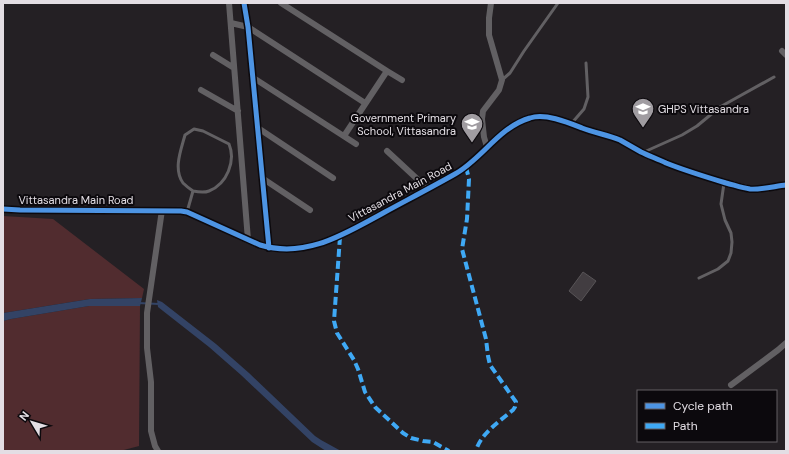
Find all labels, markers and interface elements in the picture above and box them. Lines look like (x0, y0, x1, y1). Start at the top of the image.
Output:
school or university icon: GHPS Vittasandra (630, 96, 656, 129)
place label: GHPS Vittasandra (658, 102, 749, 116)
place label: Government Primary School, Vittasandra (351, 111, 456, 138)
school or university icon: Government Primary School, Vittasandra (459, 111, 485, 144)
street label: Vittasandra Main Road (346, 159, 454, 225)
street label: Vittasandra Main Road (18, 193, 134, 207)
legend (637, 390, 777, 442)
text: Cycle path (673, 398, 733, 414)
north arrow (12, 402, 52, 442)
text: N (16, 408, 32, 423)
text: Path (673, 418, 698, 434)

